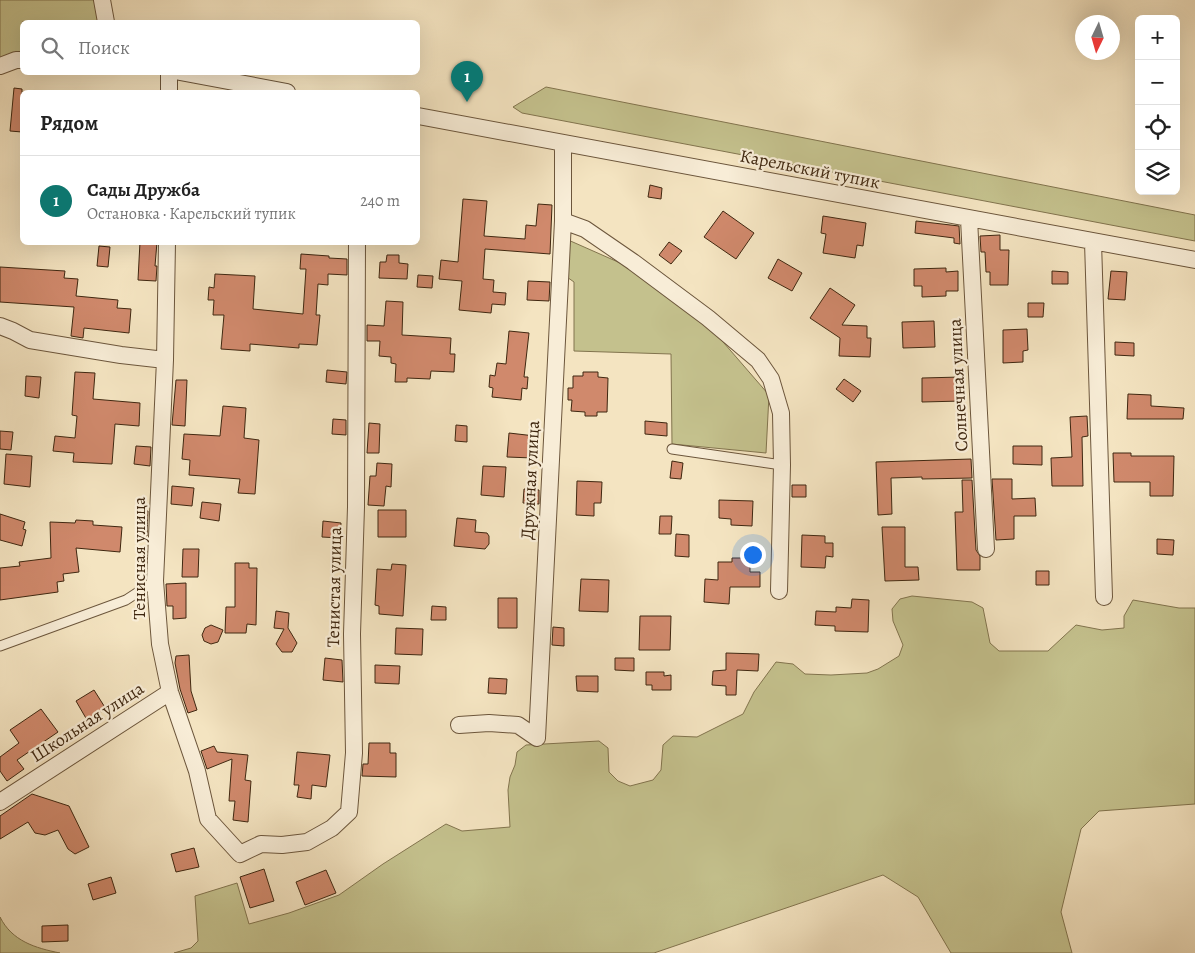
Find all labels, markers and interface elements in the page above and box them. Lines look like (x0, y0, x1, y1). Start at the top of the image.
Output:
north arrow (1075, 15, 1120, 60)
map controls (1135, 15, 1180, 195)
button: + (1135, 15, 1180, 60)
search box (20, 20, 420, 75)
icon: search (38, 34, 66, 62)
text: Поиск (78, 35, 130, 61)
button: − (1135, 60, 1180, 105)
pin: 1 (451, 61, 483, 102)
button: locate (1135, 105, 1180, 150)
text: Рядом (40, 109, 98, 137)
street label: Карельский тупик (738, 144, 882, 194)
button: layers (1135, 150, 1180, 195)
text: Сады Дружба (87, 177, 200, 203)
text: 1 (53, 190, 59, 212)
text: 240 m (360, 190, 400, 212)
text: Остановка · Карельский тупик (87, 203, 296, 225)
street label: Солнечная улица (942, 317, 973, 452)
street label: Дружная улица (515, 419, 545, 540)
street label: Тенисная улица (127, 496, 151, 619)
street label: Тенистая улица (321, 526, 347, 647)
your location (740, 542, 766, 568)
street label: Школьная улица (26, 676, 149, 768)

